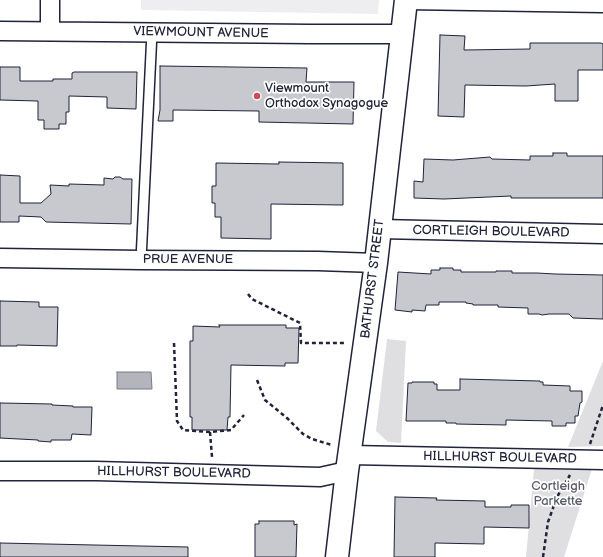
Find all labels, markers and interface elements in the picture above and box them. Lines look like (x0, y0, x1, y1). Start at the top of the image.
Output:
street label: VIEWMOUNT AVENUE (133, 24, 269, 42)
place label: Viewmount Orthodox Synagogue (265, 81, 388, 112)
marker: Viewmount Orthodox Synagogue (252, 91, 262, 101)
street label: BATHURST STREET (358, 218, 388, 340)
street label: CORTLEIGH BOULEVARD (412, 223, 570, 241)
street label: PRUE AVENUE (143, 252, 233, 268)
street label: HILLHURST BOULEVARD (423, 449, 577, 467)
street label: HILLHURST BOULEVARD (97, 464, 251, 482)
park label: Cortleigh Parkette (531, 479, 585, 510)

